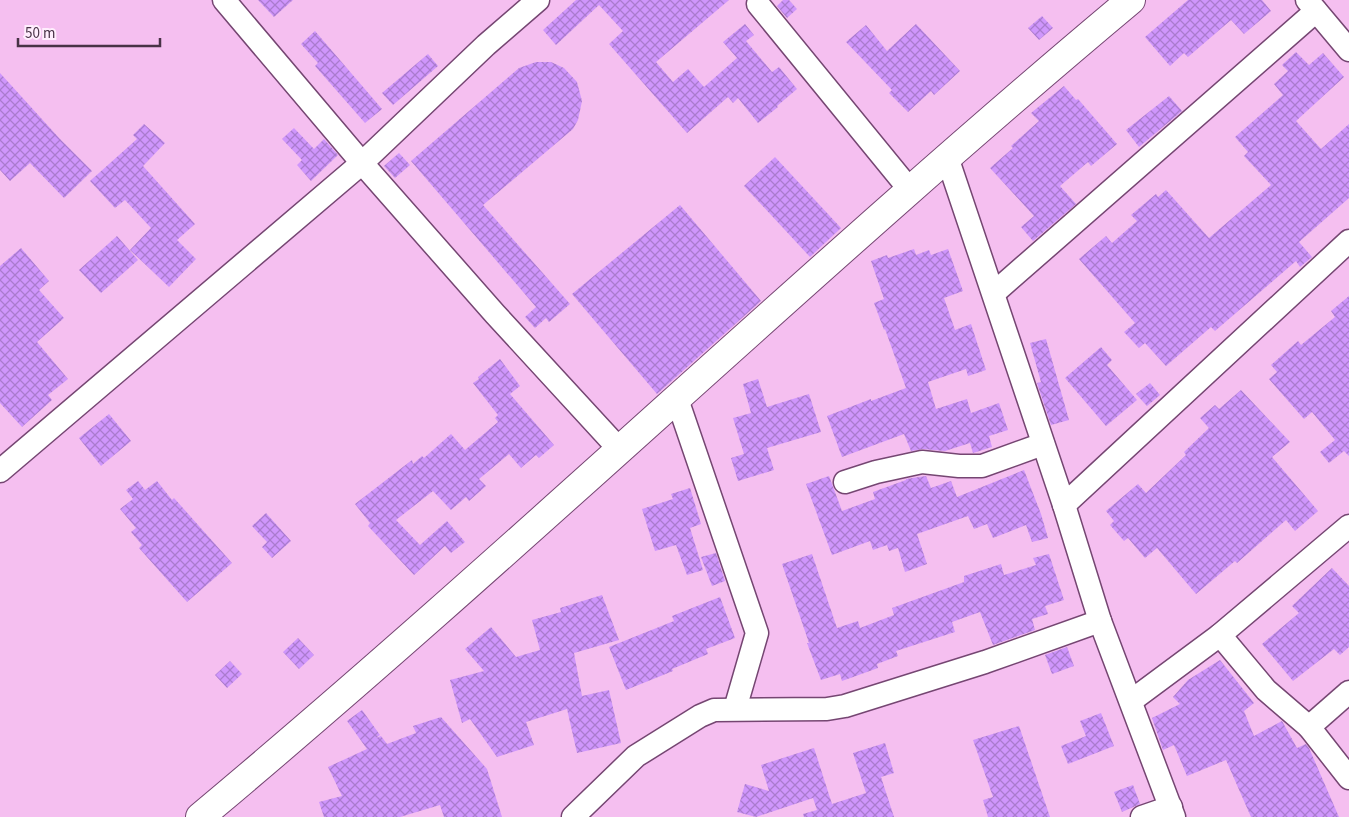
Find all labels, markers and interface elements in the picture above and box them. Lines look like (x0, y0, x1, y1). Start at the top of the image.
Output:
scale bar (18, 15, 160, 47)
text: 50 m (25, 23, 55, 44)

